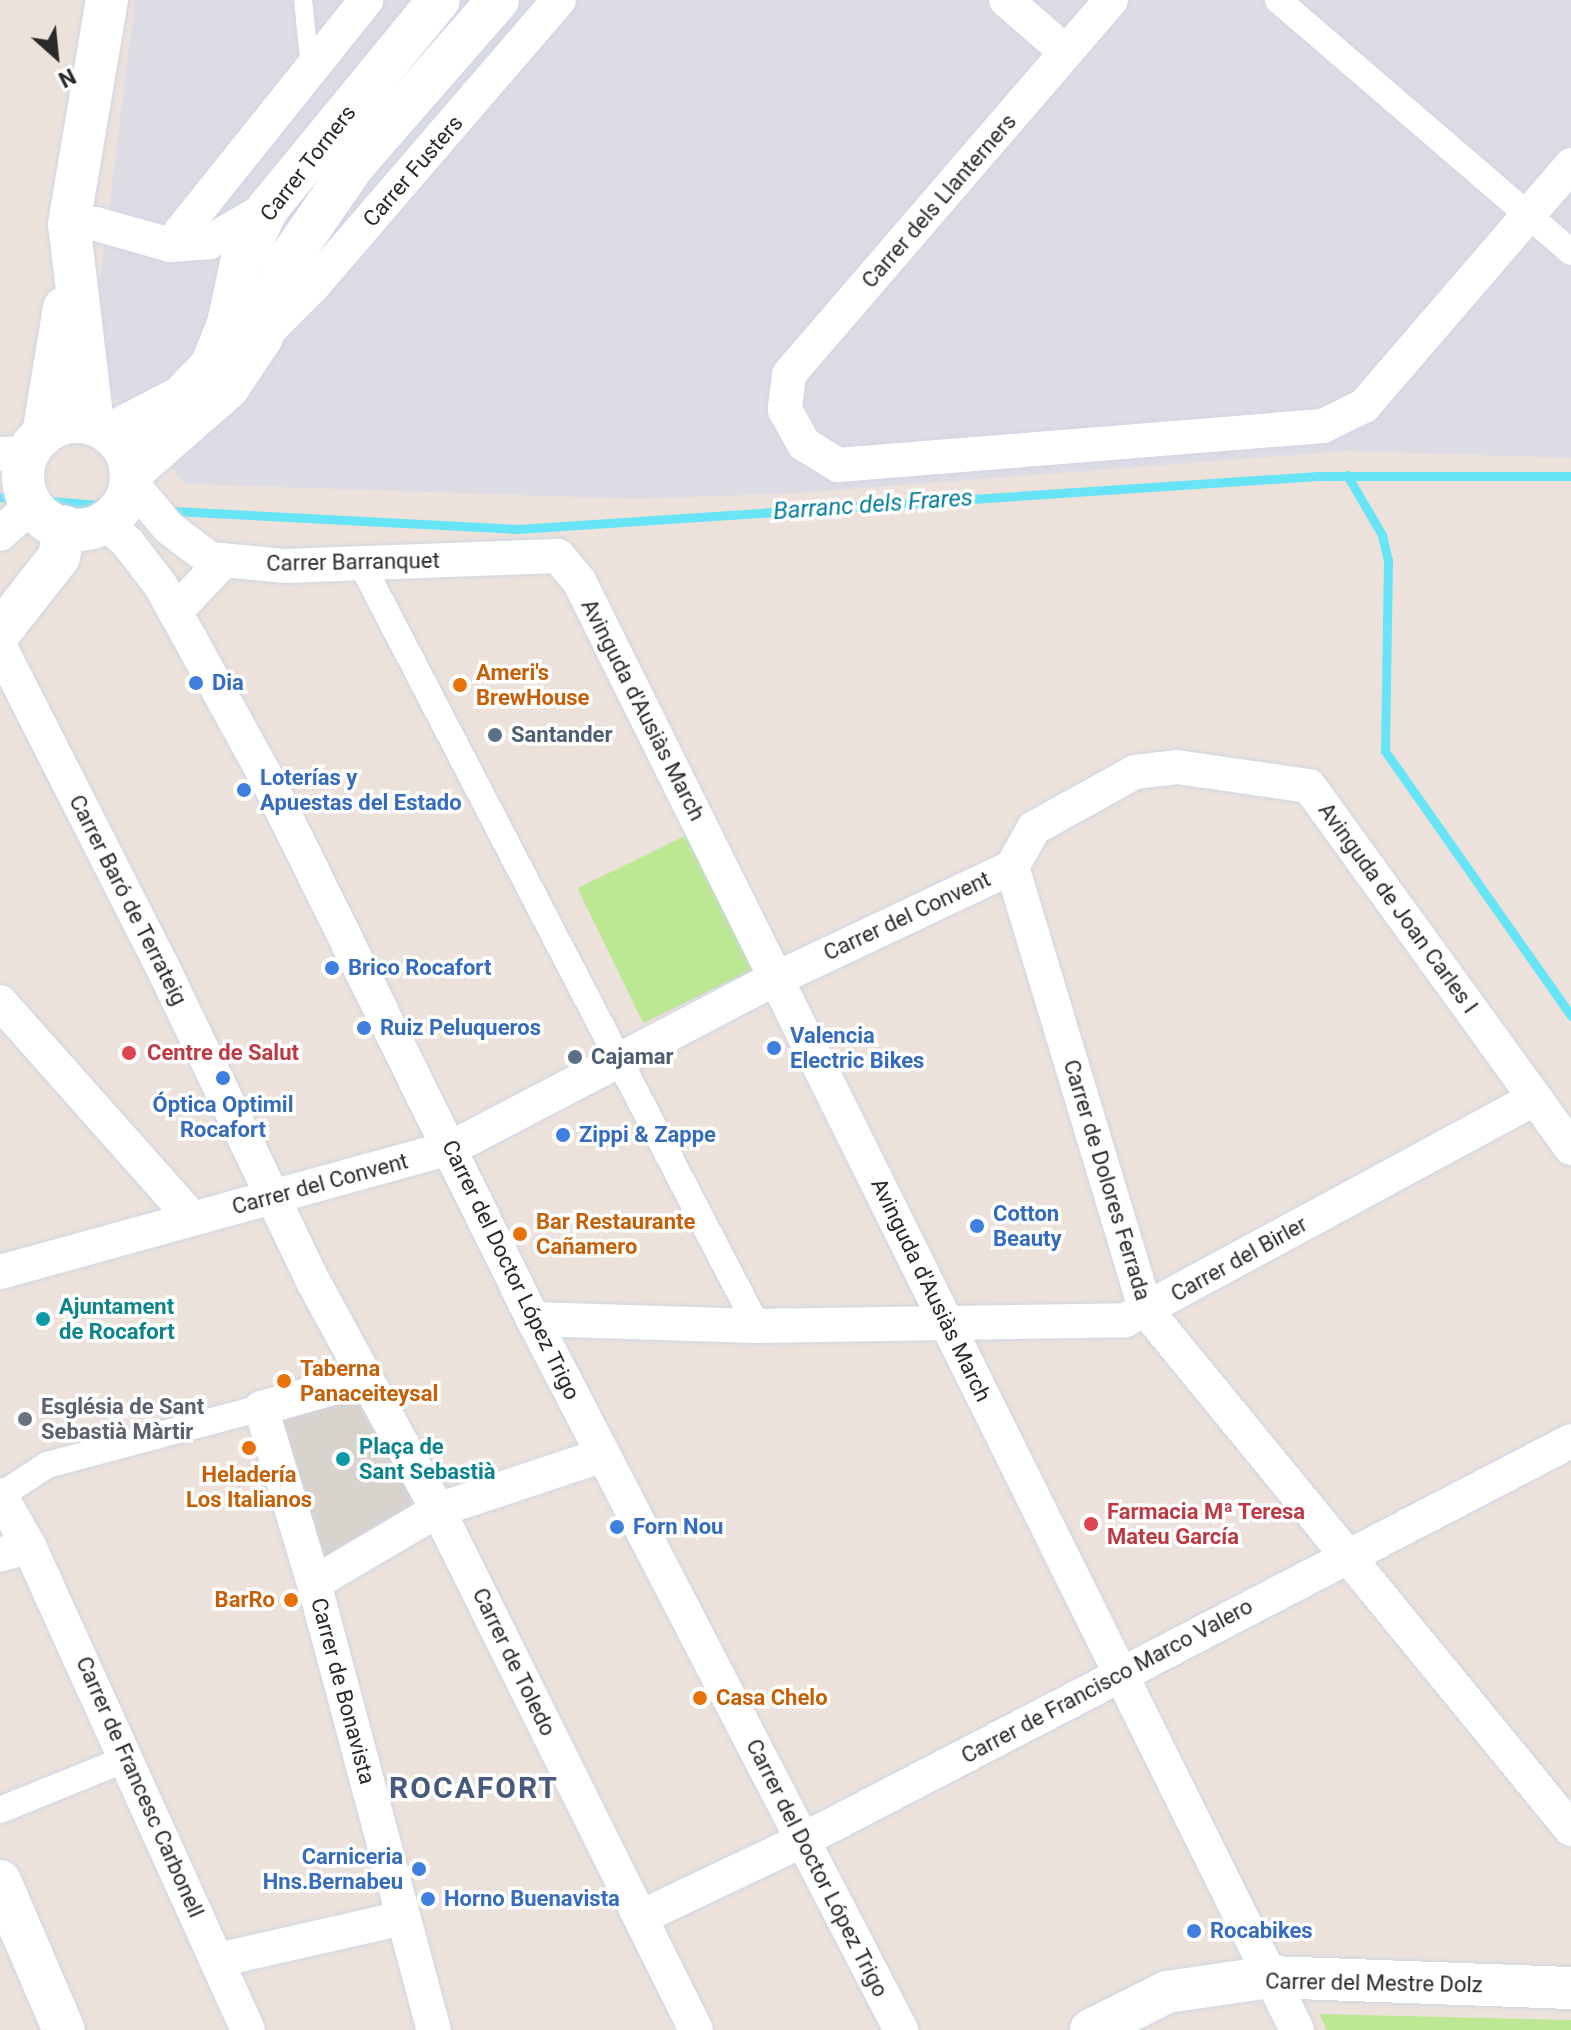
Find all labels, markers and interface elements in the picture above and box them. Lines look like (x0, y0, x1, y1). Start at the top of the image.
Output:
north arrow (16, 16, 96, 96)
text: N (55, 63, 80, 92)
street label: Carrer Torners (254, 100, 362, 226)
street label: Carrer dels Llanterners (856, 109, 1022, 293)
street label: Carrer Fusters (358, 110, 468, 232)
water label: Barranc dels Frares (772, 484, 974, 526)
street label: Carrer Barranquet (266, 547, 440, 577)
street label: Avinguda d'Ausiàs March (576, 595, 710, 825)
place label: Ameri's BrewHouse (476, 659, 589, 710)
place label: Dia (212, 670, 244, 696)
marker: Dia (187, 674, 205, 692)
marker: Ameri's BrewHouse (451, 676, 469, 694)
place label: Santander (511, 722, 613, 748)
marker: Santander (486, 726, 504, 744)
place label: Loterías y Apuestas del Estado (260, 764, 462, 816)
marker: Loterías y Apuestas del Estado (235, 781, 253, 799)
street label: Carrer Baró de Terrateig (63, 790, 193, 1010)
street label: Avinguda de Joan Carles I (1313, 798, 1483, 1018)
street label: Carrer del Convent (819, 866, 995, 966)
place label: Brico Rocafort (348, 955, 491, 981)
marker: Brico Rocafort (323, 959, 341, 977)
place label: Ruiz Peluqueros (380, 1015, 541, 1041)
marker: Ruiz Peluqueros (355, 1019, 373, 1037)
place label: Valencia Electric Bikes (790, 1022, 924, 1074)
marker: Valencia Electric Bikes (765, 1039, 783, 1057)
place label: Centre de Salut (147, 1040, 299, 1066)
marker: Centre de Salut (118, 1042, 140, 1064)
place label: Cajamar (591, 1044, 674, 1070)
marker: Cajamar (566, 1048, 584, 1066)
street label: Carrer de Dolores Ferrada (1058, 1057, 1156, 1303)
marker: Óptica Optimil Rocafort (214, 1069, 232, 1087)
place label: Óptica Optimil Rocafort (152, 1091, 294, 1142)
place label: Zippi & Zappe (579, 1122, 716, 1148)
marker: Zippi & Zappe (554, 1126, 572, 1144)
street label: Carrer del Doctor López Trigo (436, 1136, 586, 1404)
street label: Carrer del Convent (229, 1148, 411, 1220)
street label: Avinguda d'Ausiàs March (865, 1174, 997, 1406)
place label: Cotton Beauty (993, 1200, 1062, 1252)
place label: Bar Restaurante Cañamero (536, 1208, 695, 1260)
street label: Carrer del Birler (1166, 1211, 1312, 1307)
marker: Cotton Beauty (968, 1217, 986, 1235)
marker: Bar Restaurante Cañamero (511, 1225, 529, 1243)
place label: Ajuntament de Rocafort (59, 1293, 175, 1344)
marker: Ajuntament de Rocafort (34, 1310, 52, 1328)
place label: Taberna Panaceiteysal (300, 1355, 438, 1406)
marker: Taberna Panaceiteysal (275, 1372, 293, 1390)
place label: Església de Sant Sebastià Màrtir (41, 1393, 204, 1444)
marker: Església de Sant Sebastià Màrtir (16, 1410, 34, 1428)
place label: Plaça de Sant Sebastià (359, 1433, 495, 1484)
marker: Heladería Los Italianos (240, 1439, 258, 1457)
marker: Plaça de Sant Sebastià (334, 1450, 352, 1468)
place label: Heladería Los Italianos (186, 1461, 312, 1512)
place label: Farmacia Mª Teresa Mateu García (1107, 1498, 1306, 1550)
place label: Forn Nou (633, 1514, 723, 1540)
marker: Farmacia Mª Teresa Mateu García (1082, 1515, 1100, 1533)
marker: Forn Nou (608, 1518, 626, 1536)
street label: Carrer de Toledo (467, 1584, 561, 1740)
place label: BarRo (215, 1587, 275, 1613)
marker: BarRo (282, 1591, 300, 1609)
street label: Carrer de Francisco Marco Valero (957, 1593, 1257, 1769)
street label: Carrer de Bonavista (305, 1595, 381, 1787)
street label: Carrer de Francesc Carbonell (70, 1652, 210, 1922)
place label: Casa Chelo (716, 1685, 828, 1711)
marker: Casa Chelo (691, 1689, 709, 1707)
street label: Carrer del Doctor López Trigo (740, 1735, 894, 2001)
district label: ROCAFORT (389, 1770, 559, 1806)
place label: Carniceria Hns.Bernabeu (263, 1843, 403, 1894)
marker: Carniceria Hns.Bernabeu (410, 1860, 428, 1878)
place label: Horno Buenavista (444, 1886, 620, 1912)
marker: Horno Buenavista (419, 1890, 437, 1908)
place label: Rocabikes (1210, 1918, 1313, 1944)
marker: Rocabikes (1185, 1922, 1203, 1940)
street label: Carrer del Mestre Dolz (1265, 1968, 1483, 1998)

